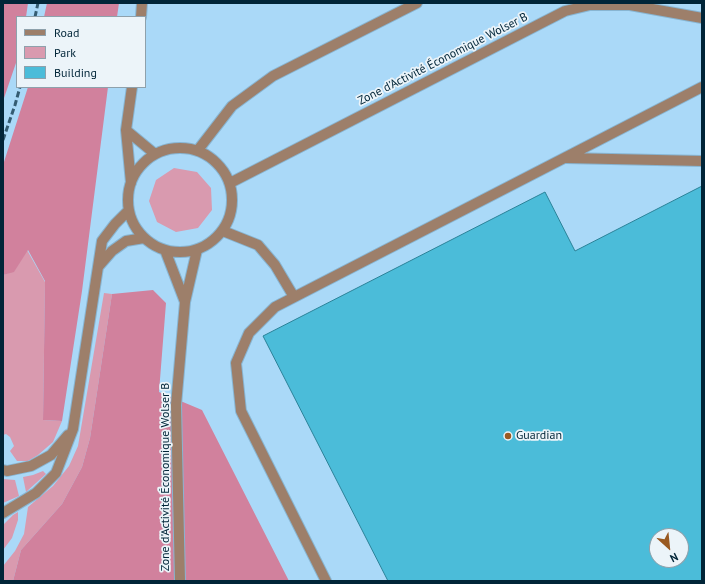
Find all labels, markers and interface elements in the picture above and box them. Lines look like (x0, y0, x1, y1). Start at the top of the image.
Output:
street label: Zone d'Activité Économique Wolser B (356, 10, 530, 108)
legend (16, 16, 146, 88)
text: Road (54, 25, 79, 40)
text: Park (54, 45, 76, 60)
text: Building (54, 65, 97, 80)
street label: Zone d'Activité Économique Wolser B (159, 383, 173, 571)
place label: Guardian (516, 429, 562, 443)
marker: Guardian (503, 431, 513, 441)
north arrow (649, 528, 689, 568)
text: N (668, 550, 680, 566)

